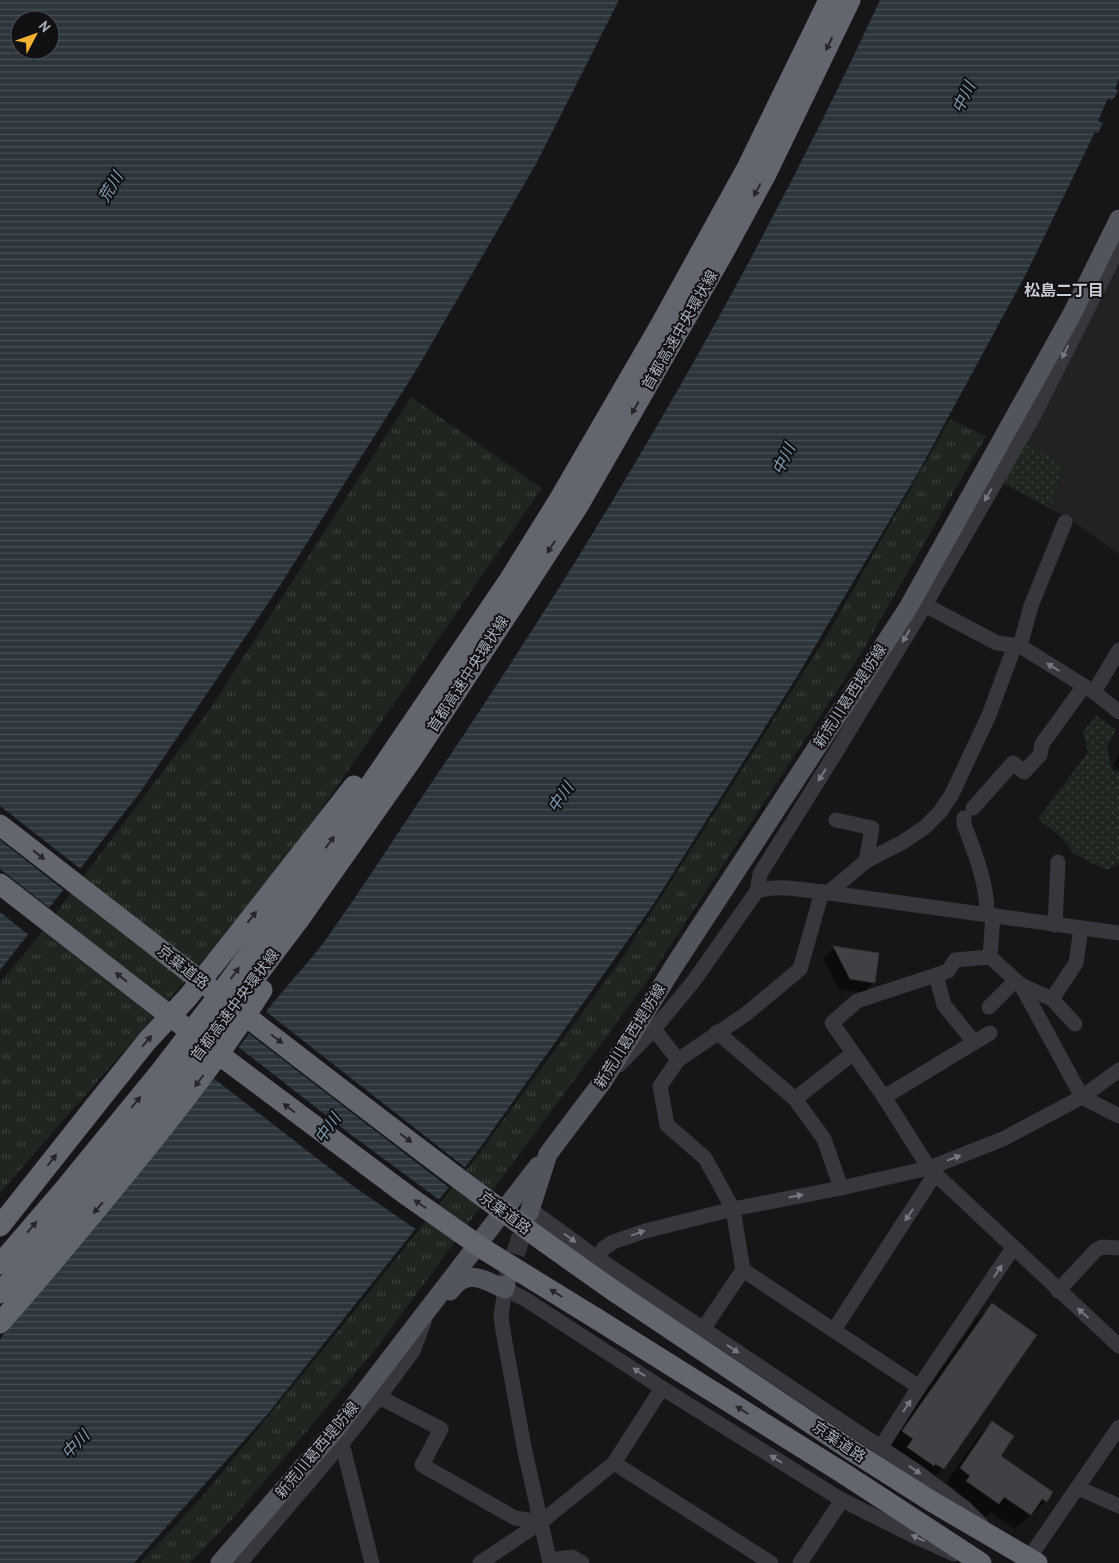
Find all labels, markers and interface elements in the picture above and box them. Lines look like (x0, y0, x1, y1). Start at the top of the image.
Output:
north arrow (10, 10, 60, 60)
text: N (35, 17, 55, 36)
one-way arrow (825, 37, 833, 51)
water label: 中川 (947, 76, 980, 116)
water label: 荒川 (93, 166, 128, 206)
one-way arrow (753, 182, 761, 197)
street label: 首都高速中央環状線 (638, 267, 722, 393)
district label: 松島二丁目 (1024, 280, 1104, 300)
one-way arrow (1061, 345, 1069, 360)
one-way arrow (631, 400, 639, 415)
water label: 中川 (767, 438, 800, 478)
one-way arrow (984, 488, 992, 503)
one-way arrow (547, 540, 556, 554)
street label: 首都高速中央環状線 (423, 612, 512, 736)
one-way arrow (902, 629, 911, 643)
street label: 新荒川葛西堤防線 (809, 640, 890, 751)
one-way arrow (1046, 662, 1059, 671)
one-way arrow (817, 768, 827, 781)
water label: 中川 (543, 777, 579, 816)
one-way arrow (325, 835, 335, 849)
one-way arrow (32, 850, 45, 861)
one-way arrow (247, 910, 257, 924)
street label: 京葉道路 (154, 941, 213, 993)
street label: 首都高速中央環状線 (186, 945, 283, 1064)
one-way arrow (230, 966, 240, 980)
one-way arrow (114, 972, 127, 982)
street label: 新荒川葛西堤防線 (590, 980, 669, 1092)
one-way arrow (270, 1034, 283, 1045)
one-way arrow (141, 1035, 153, 1047)
one-way arrow (194, 1074, 205, 1087)
one-way arrow (130, 1096, 141, 1109)
one-way arrow (283, 1102, 296, 1113)
water label: 中川 (310, 1108, 346, 1147)
one-way arrow (399, 1133, 413, 1143)
one-way arrow (46, 1153, 57, 1166)
one-way arrow (947, 1154, 961, 1162)
street label: 京葉道路 (476, 1187, 535, 1238)
one-way arrow (788, 1192, 804, 1200)
one-way arrow (413, 1199, 427, 1209)
one-way arrow (92, 1201, 103, 1214)
one-way arrow (904, 1208, 913, 1221)
one-way arrow (26, 1221, 38, 1233)
one-way arrow (631, 1229, 646, 1237)
one-way arrow (563, 1232, 576, 1242)
one-way arrow (993, 1265, 1003, 1278)
one-way arrow (549, 1289, 562, 1298)
one-way arrow (1078, 1307, 1090, 1319)
one-way arrow (726, 1344, 740, 1354)
one-way arrow (632, 1367, 645, 1377)
street label: 新荒川葛西堤防線 (271, 1398, 362, 1502)
one-way arrow (902, 1399, 912, 1413)
one-way arrow (735, 1405, 748, 1414)
street label: 京葉道路 (809, 1417, 869, 1466)
water label: 中川 (57, 1424, 95, 1462)
one-way arrow (770, 1454, 783, 1464)
one-way arrow (908, 1465, 922, 1475)
one-way arrow (911, 1534, 925, 1542)

